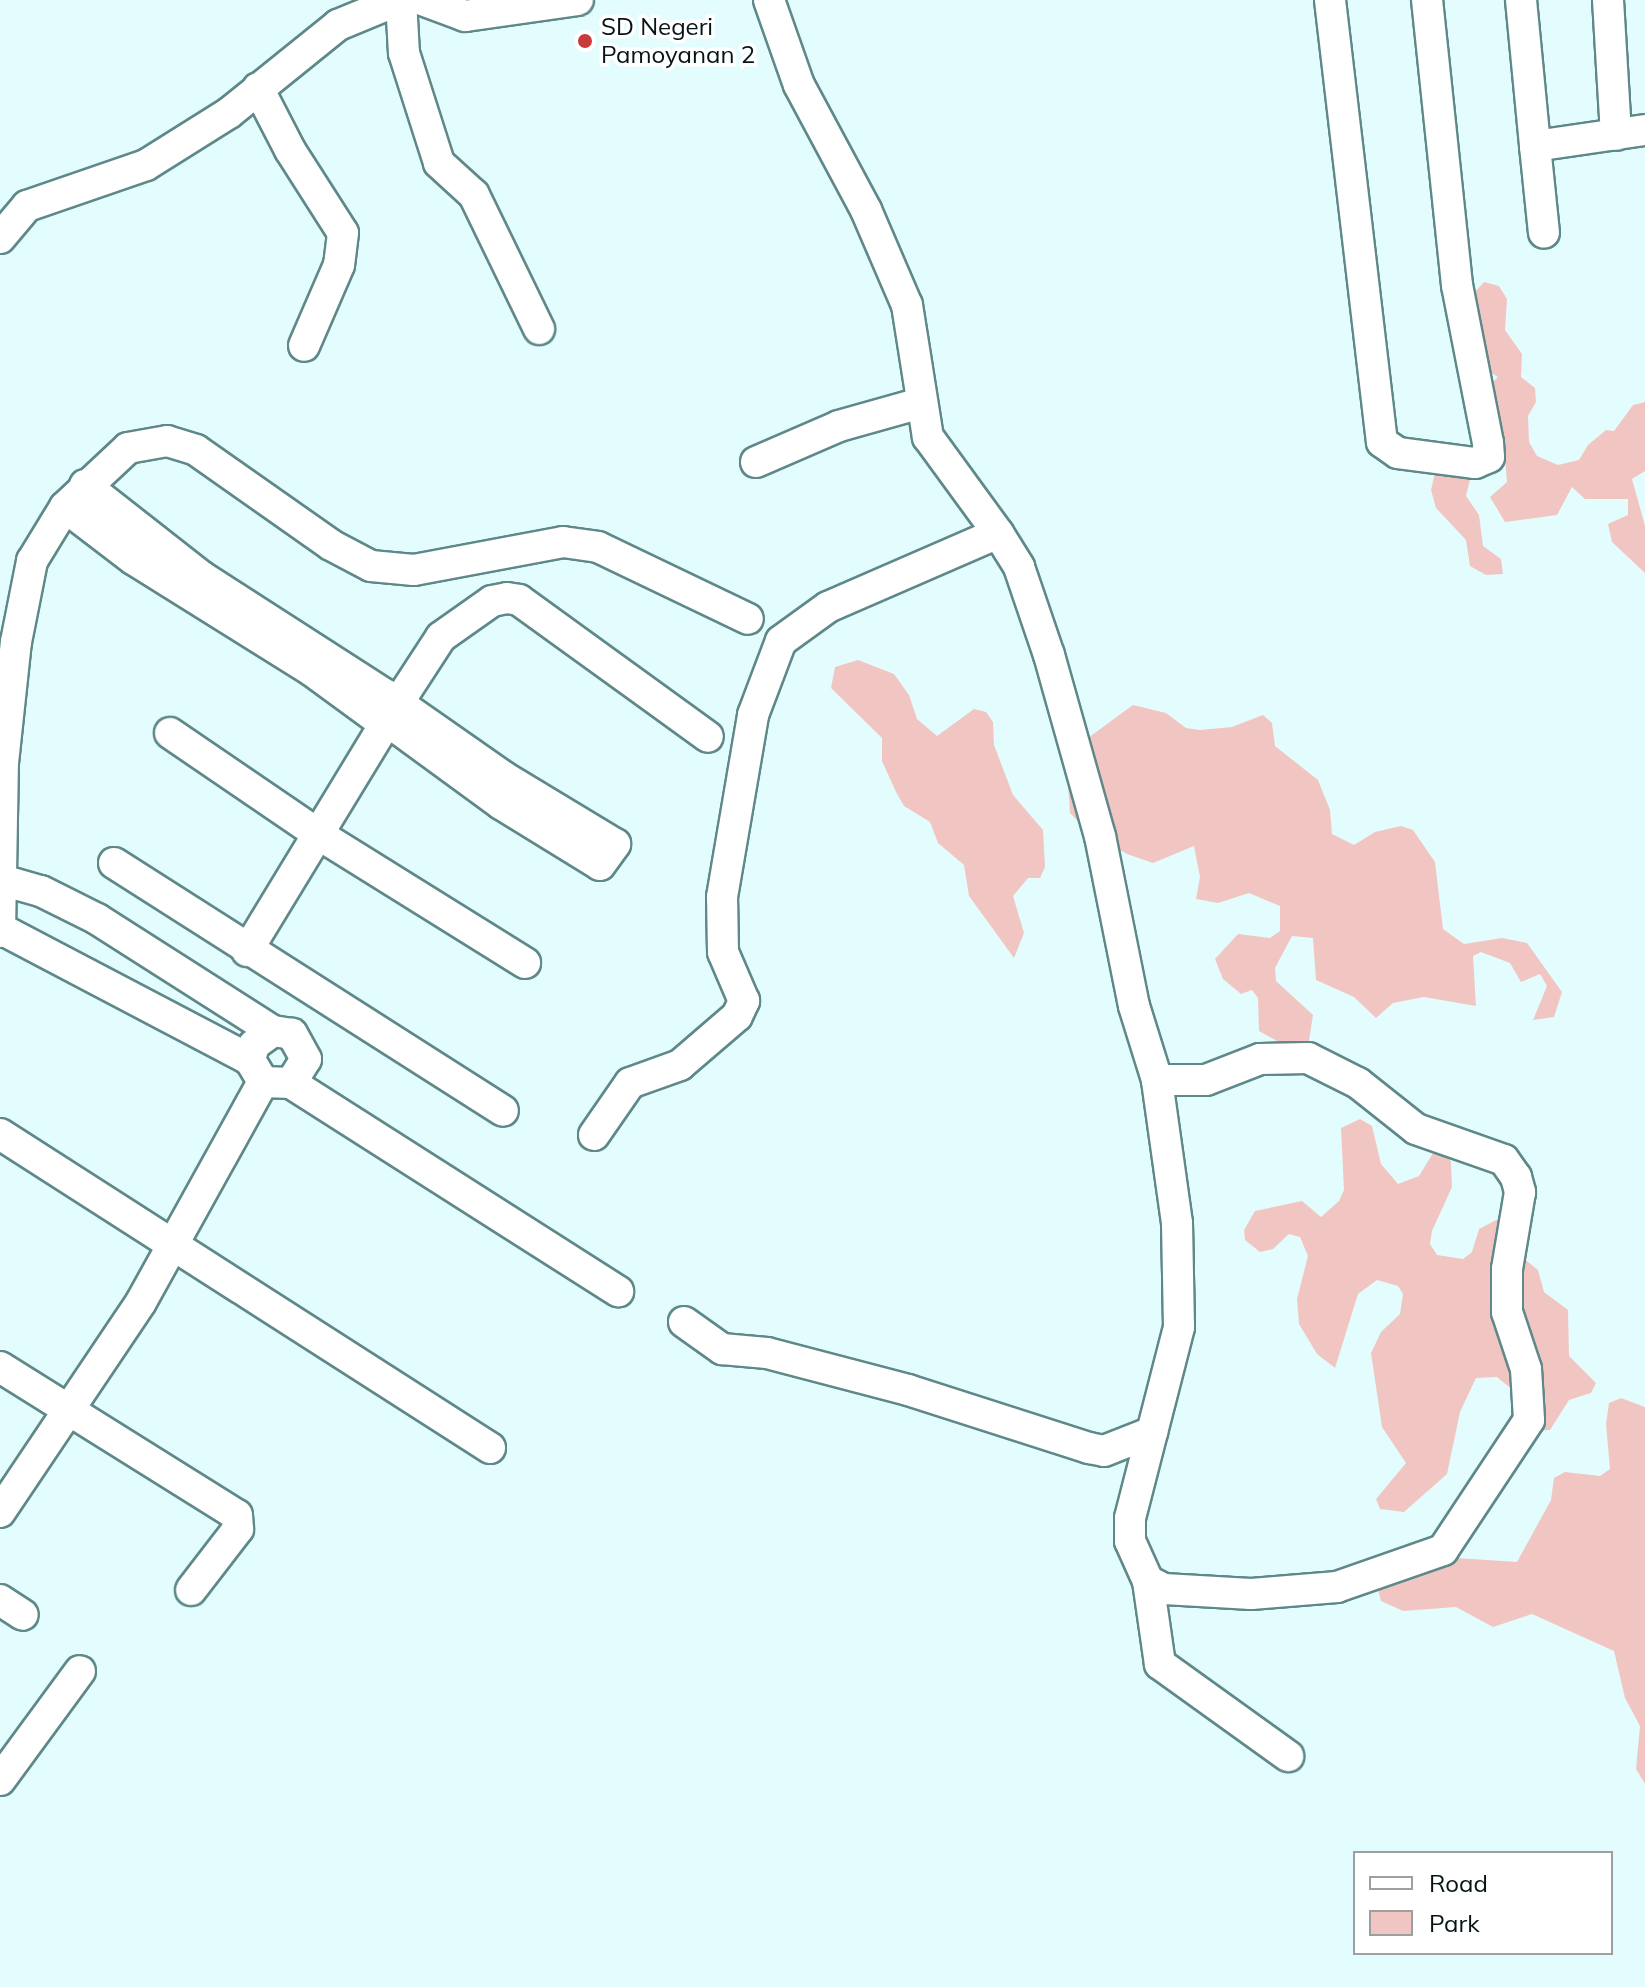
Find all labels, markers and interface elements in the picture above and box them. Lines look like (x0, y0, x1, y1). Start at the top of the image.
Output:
place label: SD Negeri Pamoyanan 2 (601, 13, 755, 69)
marker: SD Negeri Pamoyanan 2 (576, 32, 594, 50)
legend (1353, 1851, 1613, 1955)
text: Road (1429, 1868, 1488, 1898)
text: Park (1429, 1908, 1480, 1938)

